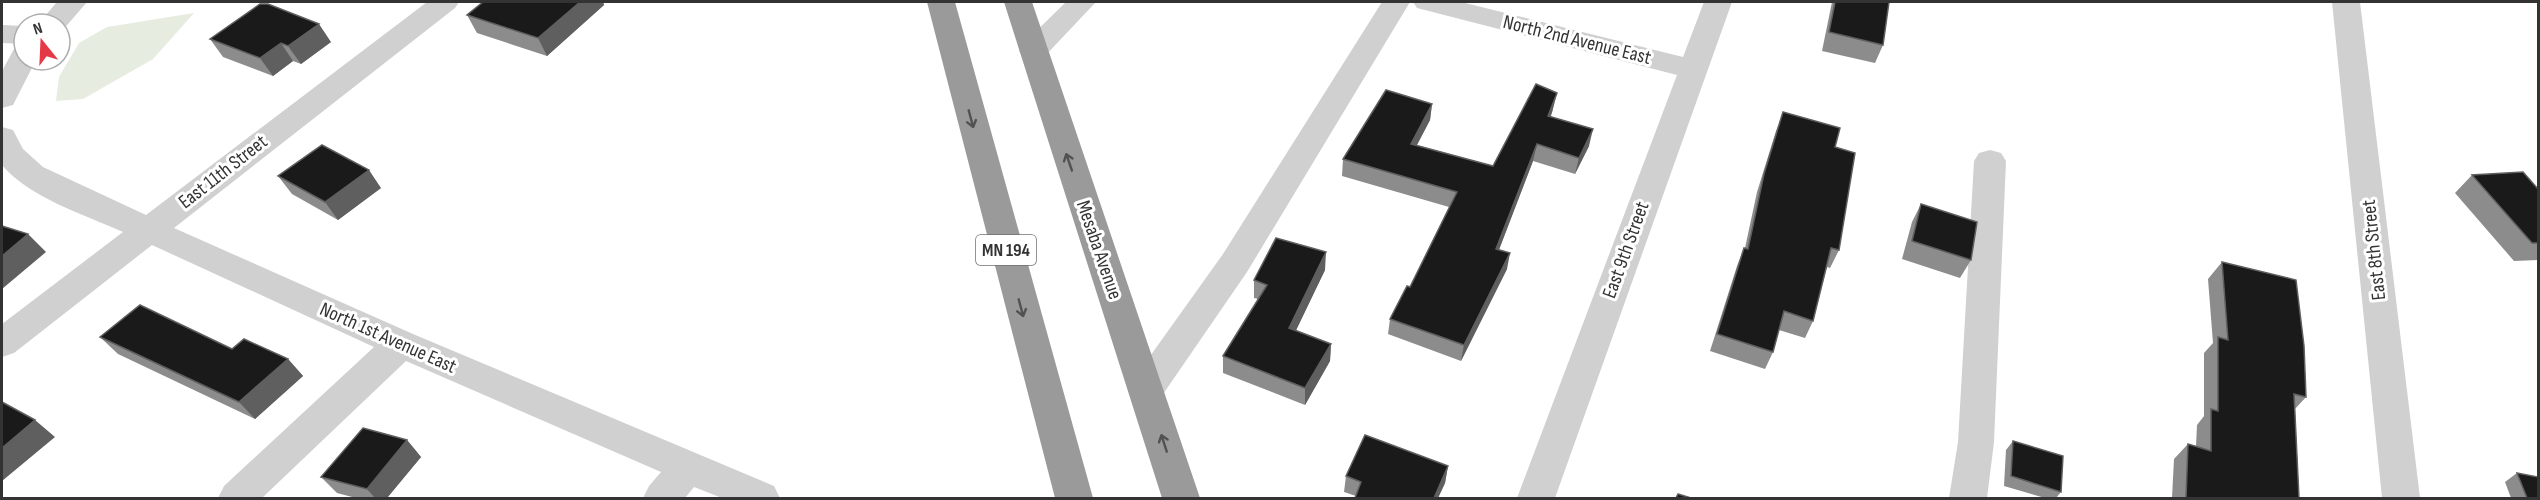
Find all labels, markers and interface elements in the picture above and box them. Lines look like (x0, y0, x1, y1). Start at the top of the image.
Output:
street label: North 2nd Avenue East (1501, 10, 1653, 70)
north arrow (12, 12, 72, 72)
text: N (31, 19, 45, 40)
one-way arrow (966, 109, 978, 128)
street label: East 11th Street (174, 130, 272, 214)
one-way arrow (1063, 154, 1074, 172)
street label: Mesaba Avenue (1071, 198, 1127, 302)
street label: East 9th Street (1597, 198, 1655, 302)
street label: East 8th Street (2357, 199, 2391, 301)
road number: MN 194 (976, 235, 1036, 265)
street label: North 1st Avenue East (316, 297, 460, 379)
one-way arrow (1016, 298, 1028, 317)
one-way arrow (1157, 434, 1168, 453)

